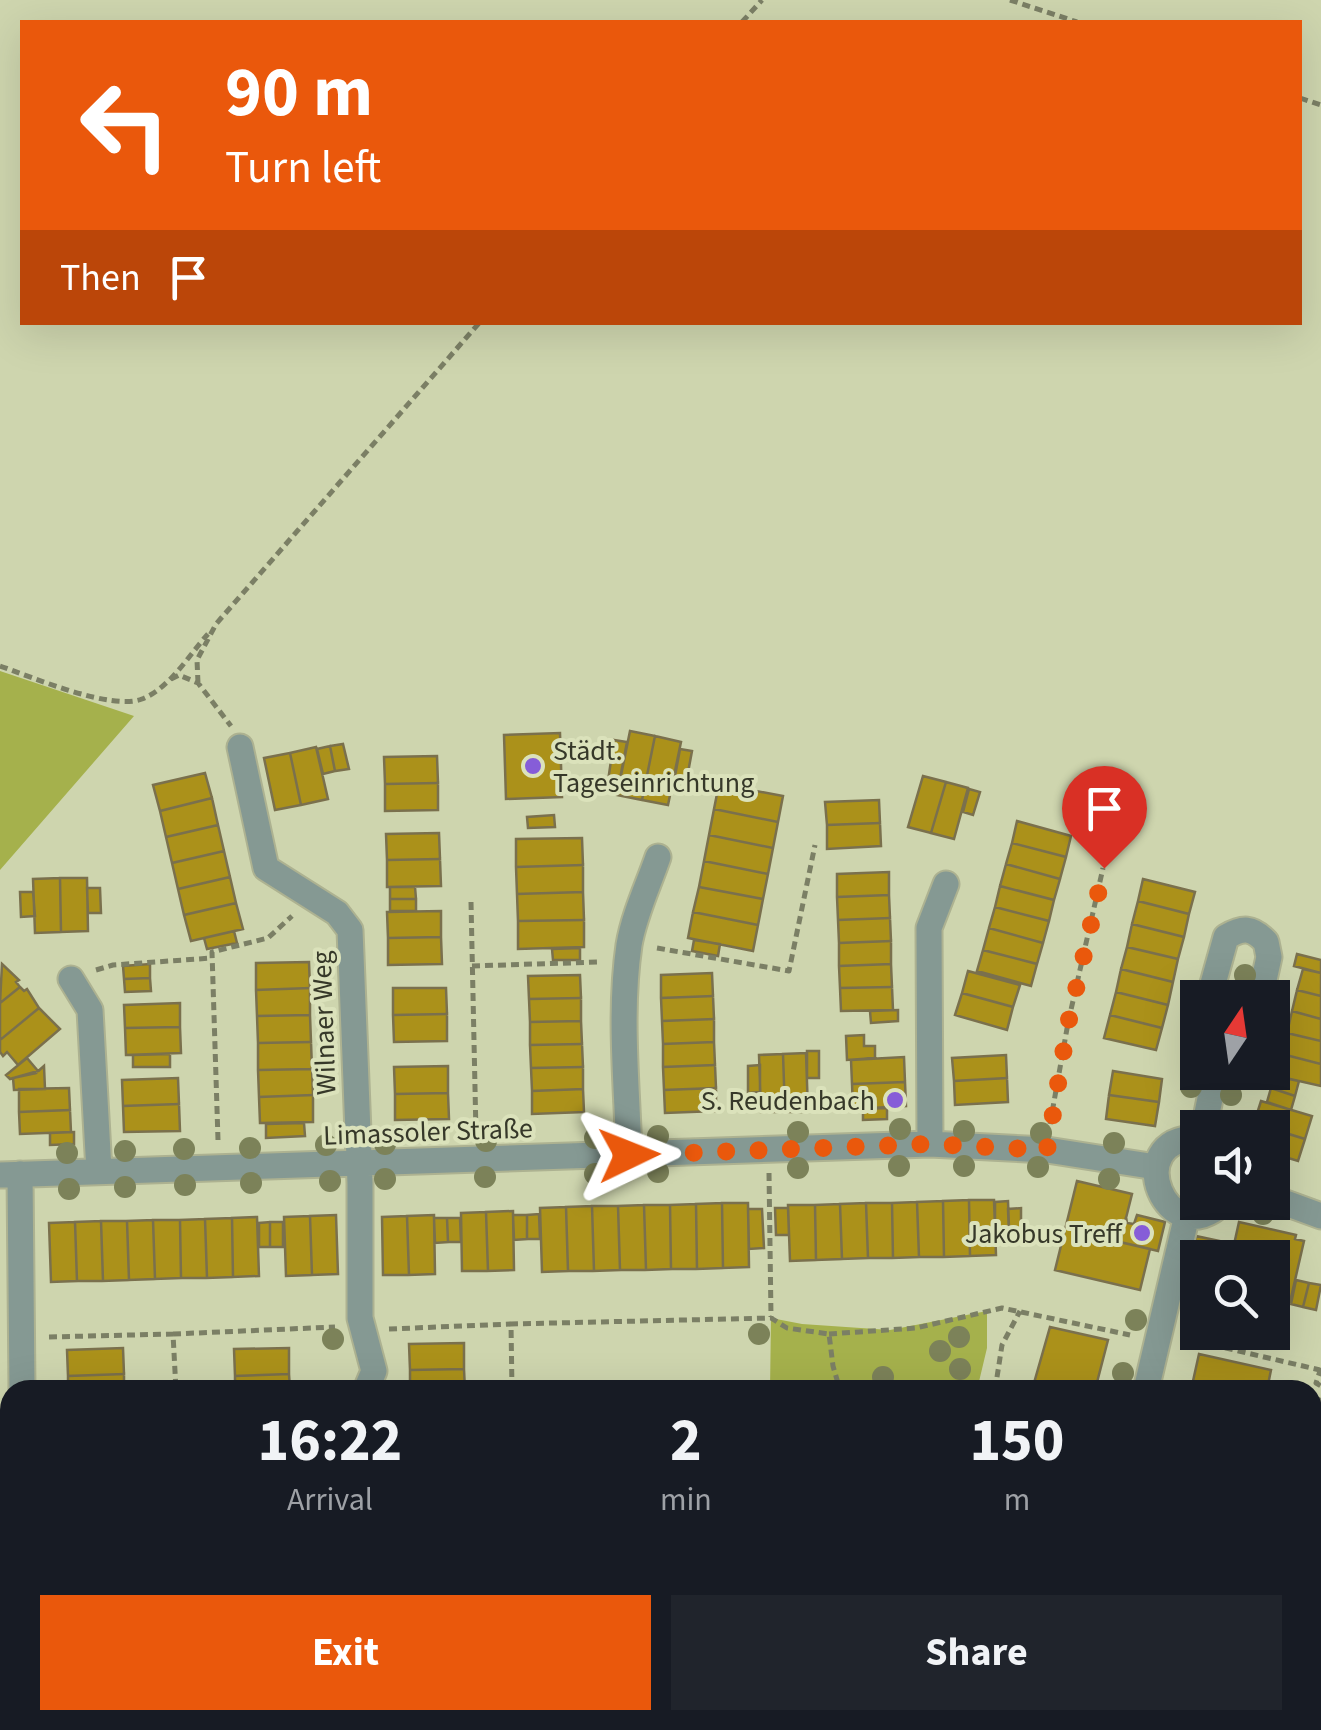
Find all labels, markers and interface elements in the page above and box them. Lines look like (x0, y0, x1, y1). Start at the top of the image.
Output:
text: 90 m (225, 43, 373, 143)
icon: left (60, 60, 190, 190)
text: Turn left (225, 136, 381, 200)
icon: arrive (161, 250, 216, 305)
text: Then (60, 251, 141, 305)
place label: Städt. Tageseinrichtung (553, 731, 754, 803)
marker: Städt. Tageseinrichtung (522, 755, 544, 777)
pin (1062, 766, 1147, 869)
icon: arrive (1077, 781, 1132, 836)
street label: Wilnaer Weg (301, 950, 347, 1096)
north arrow (1180, 980, 1290, 1090)
map controls (1180, 980, 1290, 1350)
place label: S. Reudenbach (701, 1081, 875, 1121)
marker: S. Reudenbach (884, 1089, 906, 1111)
position arrow (577, 1103, 681, 1207)
street label: Limassoler Straße (323, 1108, 534, 1156)
button: sound (1180, 1110, 1290, 1220)
place label: Jakobus Treff (965, 1214, 1123, 1254)
marker: Jakobus Treff (1131, 1222, 1153, 1244)
button: search (1180, 1240, 1290, 1350)
text: 16:22 (258, 1399, 402, 1484)
text: 2 (670, 1399, 702, 1484)
text: 150 (969, 1399, 1064, 1484)
text: Arrival (287, 1477, 373, 1523)
text: min (660, 1477, 712, 1523)
text: m (1004, 1477, 1030, 1523)
button: Exit (40, 1595, 651, 1710)
button: Share (671, 1595, 1282, 1710)

